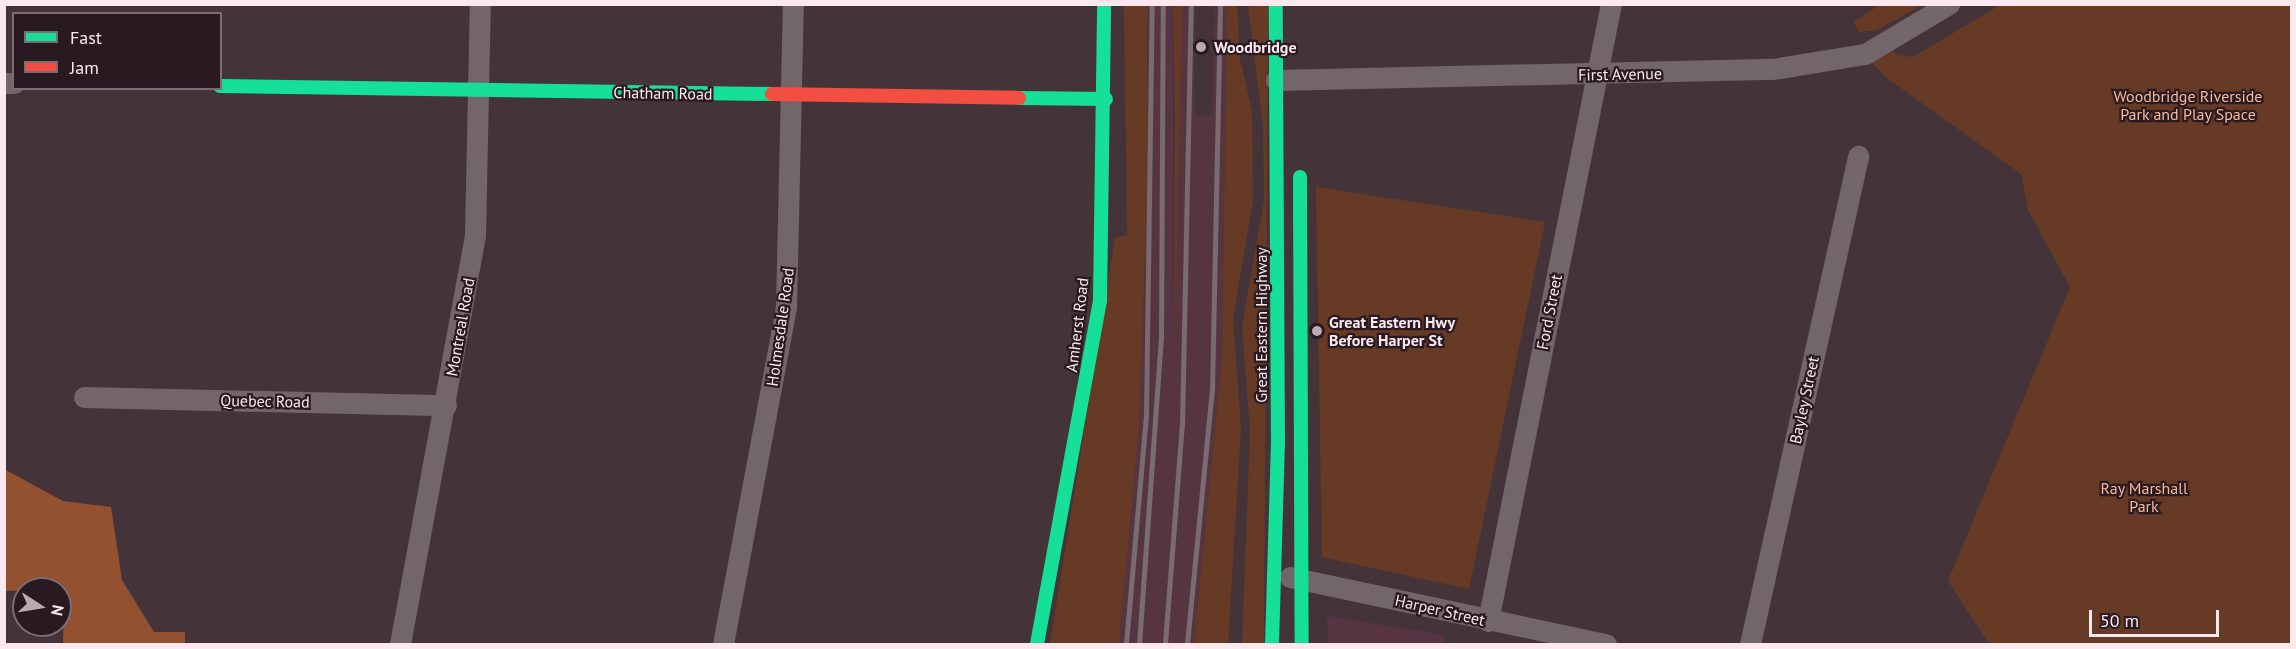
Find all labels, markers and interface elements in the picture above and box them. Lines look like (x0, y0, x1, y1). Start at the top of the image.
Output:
legend (12, 12, 222, 90)
text: Fast (70, 26, 102, 49)
place label: Woodbridge (1214, 37, 1297, 57)
marker: Woodbridge (1192, 38, 1210, 56)
text: Jam (70, 56, 99, 79)
street label: First Avenue (1578, 64, 1662, 84)
street label: Chatham Road (613, 83, 713, 103)
park label: Woodbridge Riverside Park and Play Space (2114, 86, 2262, 124)
street label: Great Eastern Highway (1251, 247, 1271, 403)
street label: Holmesdale Road (762, 267, 798, 387)
street label: Ford Street (1532, 273, 1566, 351)
street label: Montreal Road (442, 276, 478, 378)
street label: Amherst Road (1062, 277, 1092, 373)
place label: Great Eastern Hwy Before Harper St (1329, 312, 1455, 350)
marker: Great Eastern Hwy Before Harper St (1310, 324, 1324, 338)
street label: Bayley Street (1785, 354, 1823, 446)
street label: Quebec Road (220, 391, 310, 411)
park label: Ray Marshall Park (2100, 478, 2188, 516)
north arrow (12, 577, 72, 637)
street label: Harper Street (1393, 590, 1487, 630)
scale bar (2092, 598, 2222, 636)
text: N (47, 603, 69, 618)
text: 50 m (2100, 609, 2139, 632)

